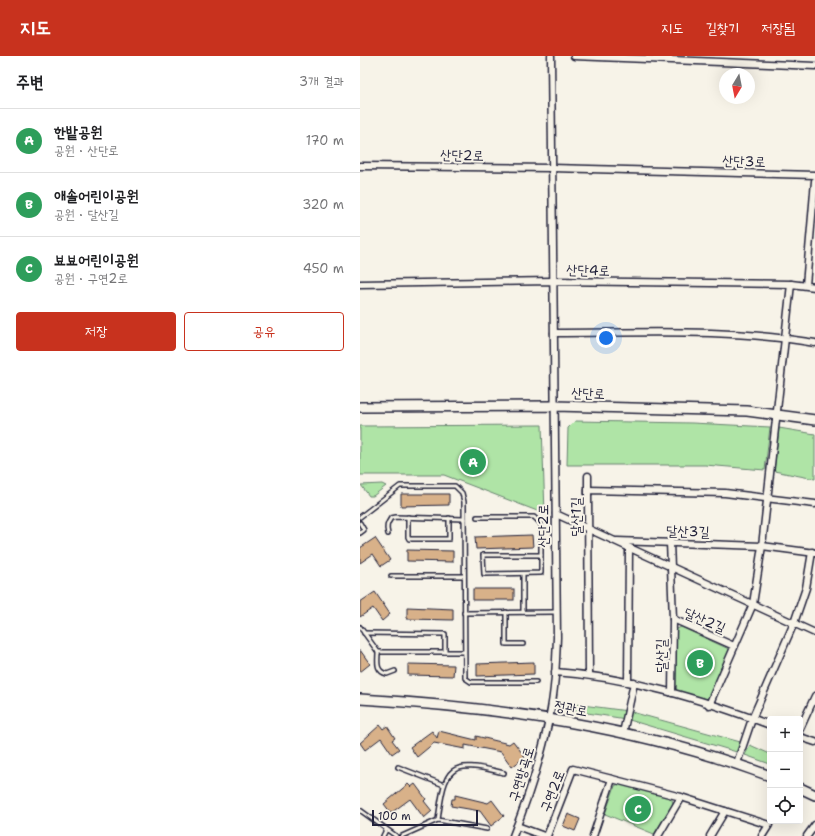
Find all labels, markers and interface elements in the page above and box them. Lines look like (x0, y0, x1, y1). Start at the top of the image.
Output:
text: 지도 (20, 15, 51, 40)
text: 지도 (661, 19, 683, 37)
text: 길찾기 (705, 19, 739, 37)
text: 저장됨 (761, 19, 795, 37)
north arrow (719, 68, 755, 104)
text: 주변 (16, 71, 43, 93)
text: 3개 결과 (299, 73, 344, 90)
text: 한밭공원 (54, 122, 102, 142)
text: A (24, 132, 34, 149)
text: 170 m (306, 132, 344, 149)
text: 공원 · 산단로 (54, 142, 119, 159)
street label: 산단2로 (440, 146, 484, 164)
street label: 산단3로 (722, 151, 766, 171)
text: 애솔어린이공원 (54, 186, 139, 206)
text: B (25, 196, 33, 213)
text: 320 m (302, 196, 344, 213)
text: 공원 · 달산길 (54, 206, 119, 223)
text: 뵤뵤어린이공원 (54, 250, 139, 270)
text: C (25, 260, 33, 277)
text: 450 m (303, 260, 344, 277)
street label: 산단4로 (566, 261, 610, 279)
text: 공원 · 구연2로 (54, 270, 128, 287)
button: 저장 (16, 312, 176, 351)
button: 공유 (184, 312, 344, 351)
your location (596, 328, 616, 348)
street label: 산단로 (571, 383, 605, 403)
pin: A (460, 447, 486, 477)
street label: 달산1길 (567, 496, 585, 537)
street label: 산단2로 (534, 504, 552, 548)
street label: 달산3길 (666, 521, 711, 541)
street label: 달산2길 (681, 603, 729, 637)
street label: 달산길 (652, 638, 670, 673)
pin: B (687, 648, 713, 678)
street label: 정관로 (553, 696, 589, 720)
map controls (767, 716, 803, 824)
button: + (767, 716, 803, 752)
street label: 구연방곡로 (504, 744, 538, 804)
button: − (767, 752, 803, 788)
street label: 구연2로 (535, 767, 569, 815)
button: locate (767, 788, 803, 824)
pin: C (625, 794, 651, 824)
scale bar (372, 808, 478, 827)
text: 100 m (378, 809, 411, 824)

